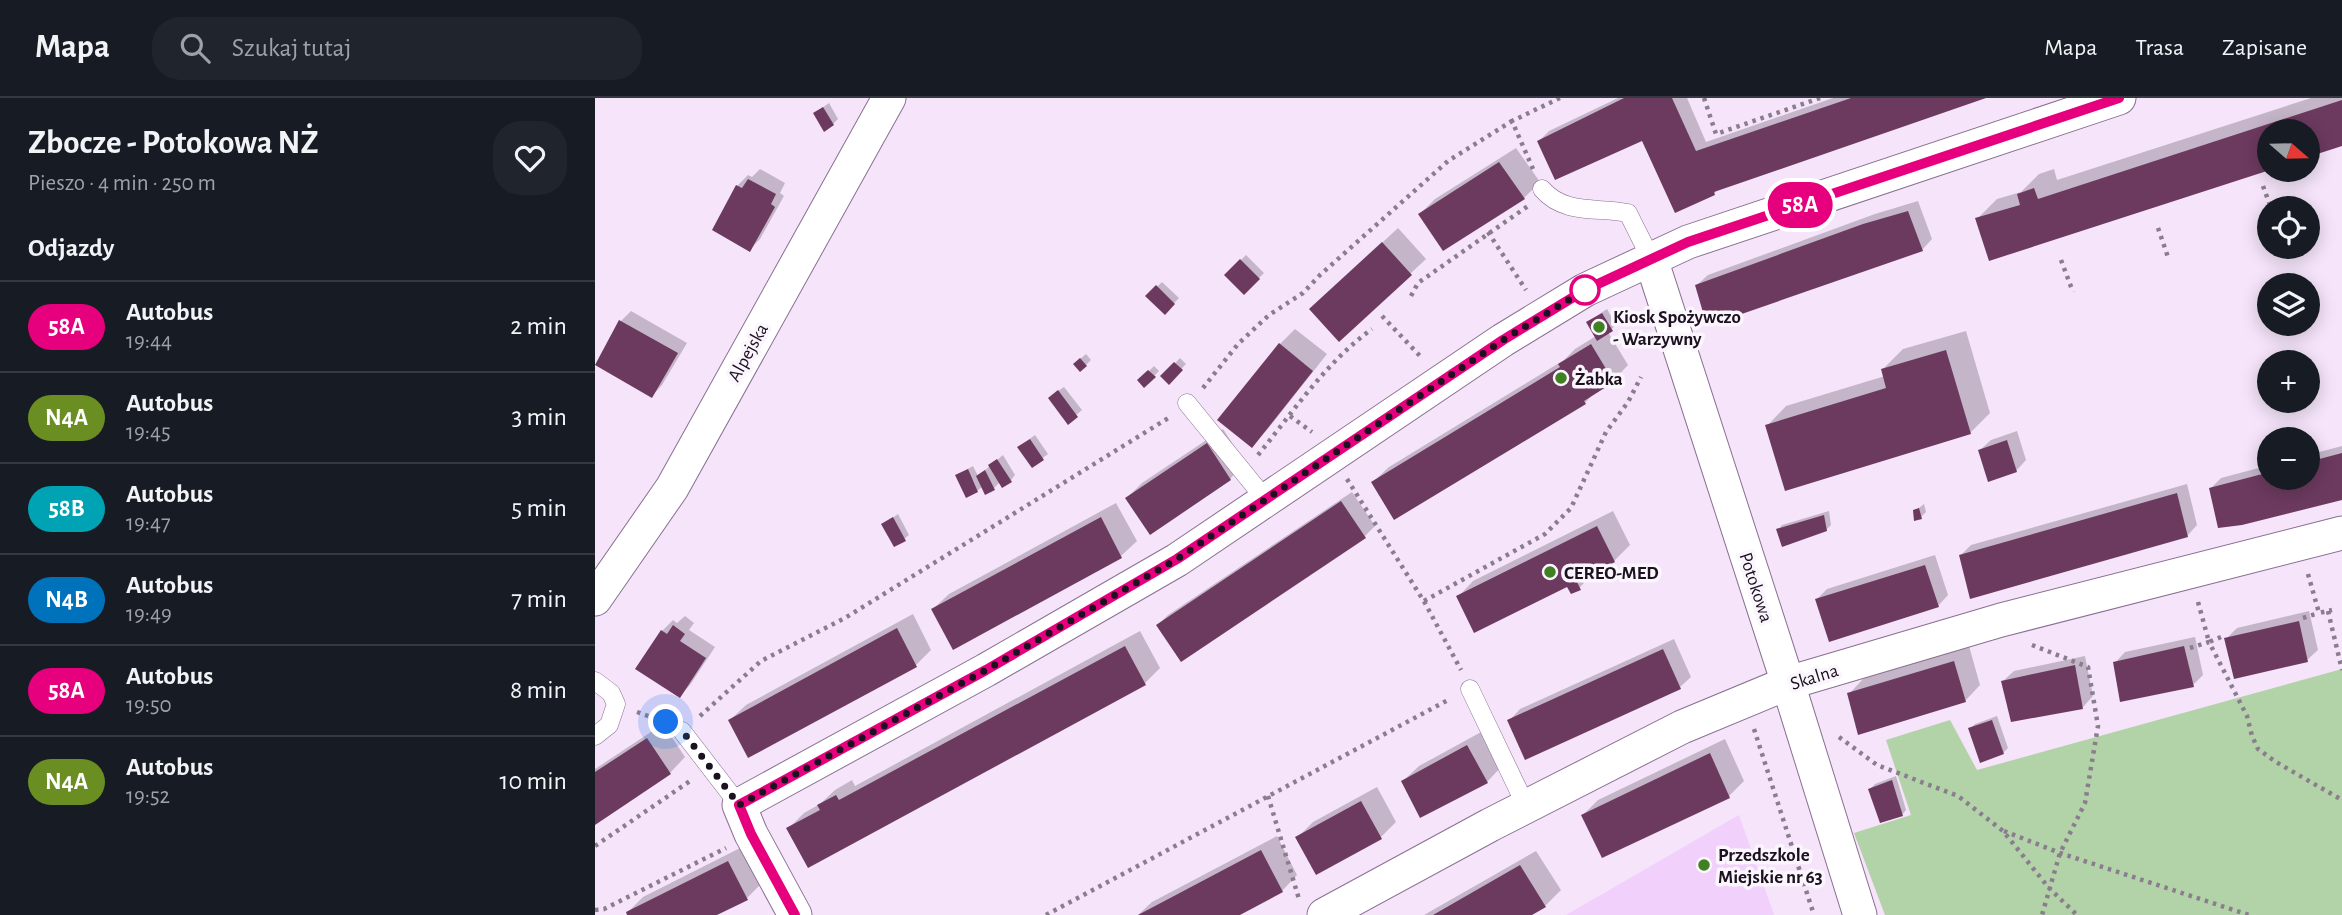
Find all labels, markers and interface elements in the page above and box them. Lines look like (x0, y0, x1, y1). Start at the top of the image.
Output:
search box (152, 17, 642, 80)
icon: search (176, 29, 214, 67)
text: Mapa (35, 31, 110, 64)
text: Szukaj tutaj (232, 35, 351, 61)
text: Mapa (2044, 36, 2097, 60)
text: Trasa (2135, 36, 2184, 60)
text: Zapisane (2222, 36, 2307, 60)
north arrow (2257, 119, 2321, 182)
map controls (2257, 119, 2320, 490)
button: heart (493, 121, 567, 195)
text: Zbocze - Potokowa NŻ (28, 127, 319, 160)
text: Pieszo · 4 min · 250 m (28, 172, 216, 195)
line badge: 58A (1760, 182, 1840, 228)
text: 58A (1782, 193, 1818, 217)
button: locate (2257, 196, 2320, 259)
text: Odjazdy (28, 235, 114, 261)
button: layers (2257, 273, 2320, 336)
unlabelled marker (1570, 275, 1600, 305)
text: Autobus (126, 299, 213, 325)
place label: Kiosk Spożywczo - Warzywny (1613, 308, 1741, 349)
text: 2 min (510, 313, 567, 339)
text: 58A (48, 315, 85, 339)
marker: Kiosk Spożywczo - Warzywny (1591, 319, 1607, 335)
street label: Alpejska (725, 320, 772, 385)
text: 19:44 (126, 330, 172, 353)
button: + (2257, 350, 2320, 413)
place label: Żabka (1575, 368, 1623, 389)
marker: Żabka (1553, 370, 1569, 386)
text: Autobus (126, 390, 213, 416)
text: 3 min (511, 404, 567, 430)
text: N4A (45, 406, 88, 430)
text: 19:45 (126, 421, 171, 444)
button: − (2257, 427, 2320, 490)
text: Autobus (126, 481, 213, 507)
text: 5 min (511, 495, 567, 521)
text: 58B (48, 497, 85, 521)
text: 19:47 (126, 512, 171, 535)
street label: Potokowa (1735, 550, 1776, 625)
marker: CEREO-MED (1542, 564, 1558, 580)
place label: CEREO-MED (1564, 564, 1659, 583)
text: Autobus (126, 572, 213, 598)
text: 7 min (511, 586, 567, 612)
text: N4B (45, 588, 88, 612)
text: 19:49 (126, 603, 172, 626)
street label: Skalna (1788, 661, 1841, 694)
text: Autobus (126, 663, 213, 689)
text: 8 min (510, 677, 567, 703)
text: 58A (48, 679, 85, 703)
text: 19:50 (126, 694, 172, 717)
your location (648, 704, 683, 739)
text: Autobus (126, 754, 213, 780)
text: 10 min (500, 768, 567, 794)
text: N4A (45, 770, 88, 794)
text: 19:52 (126, 785, 170, 808)
place label: Przedszkole Miejskie nr 63 (1718, 846, 1823, 887)
marker: Przedszkole Miejskie nr 63 (1696, 857, 1712, 873)

